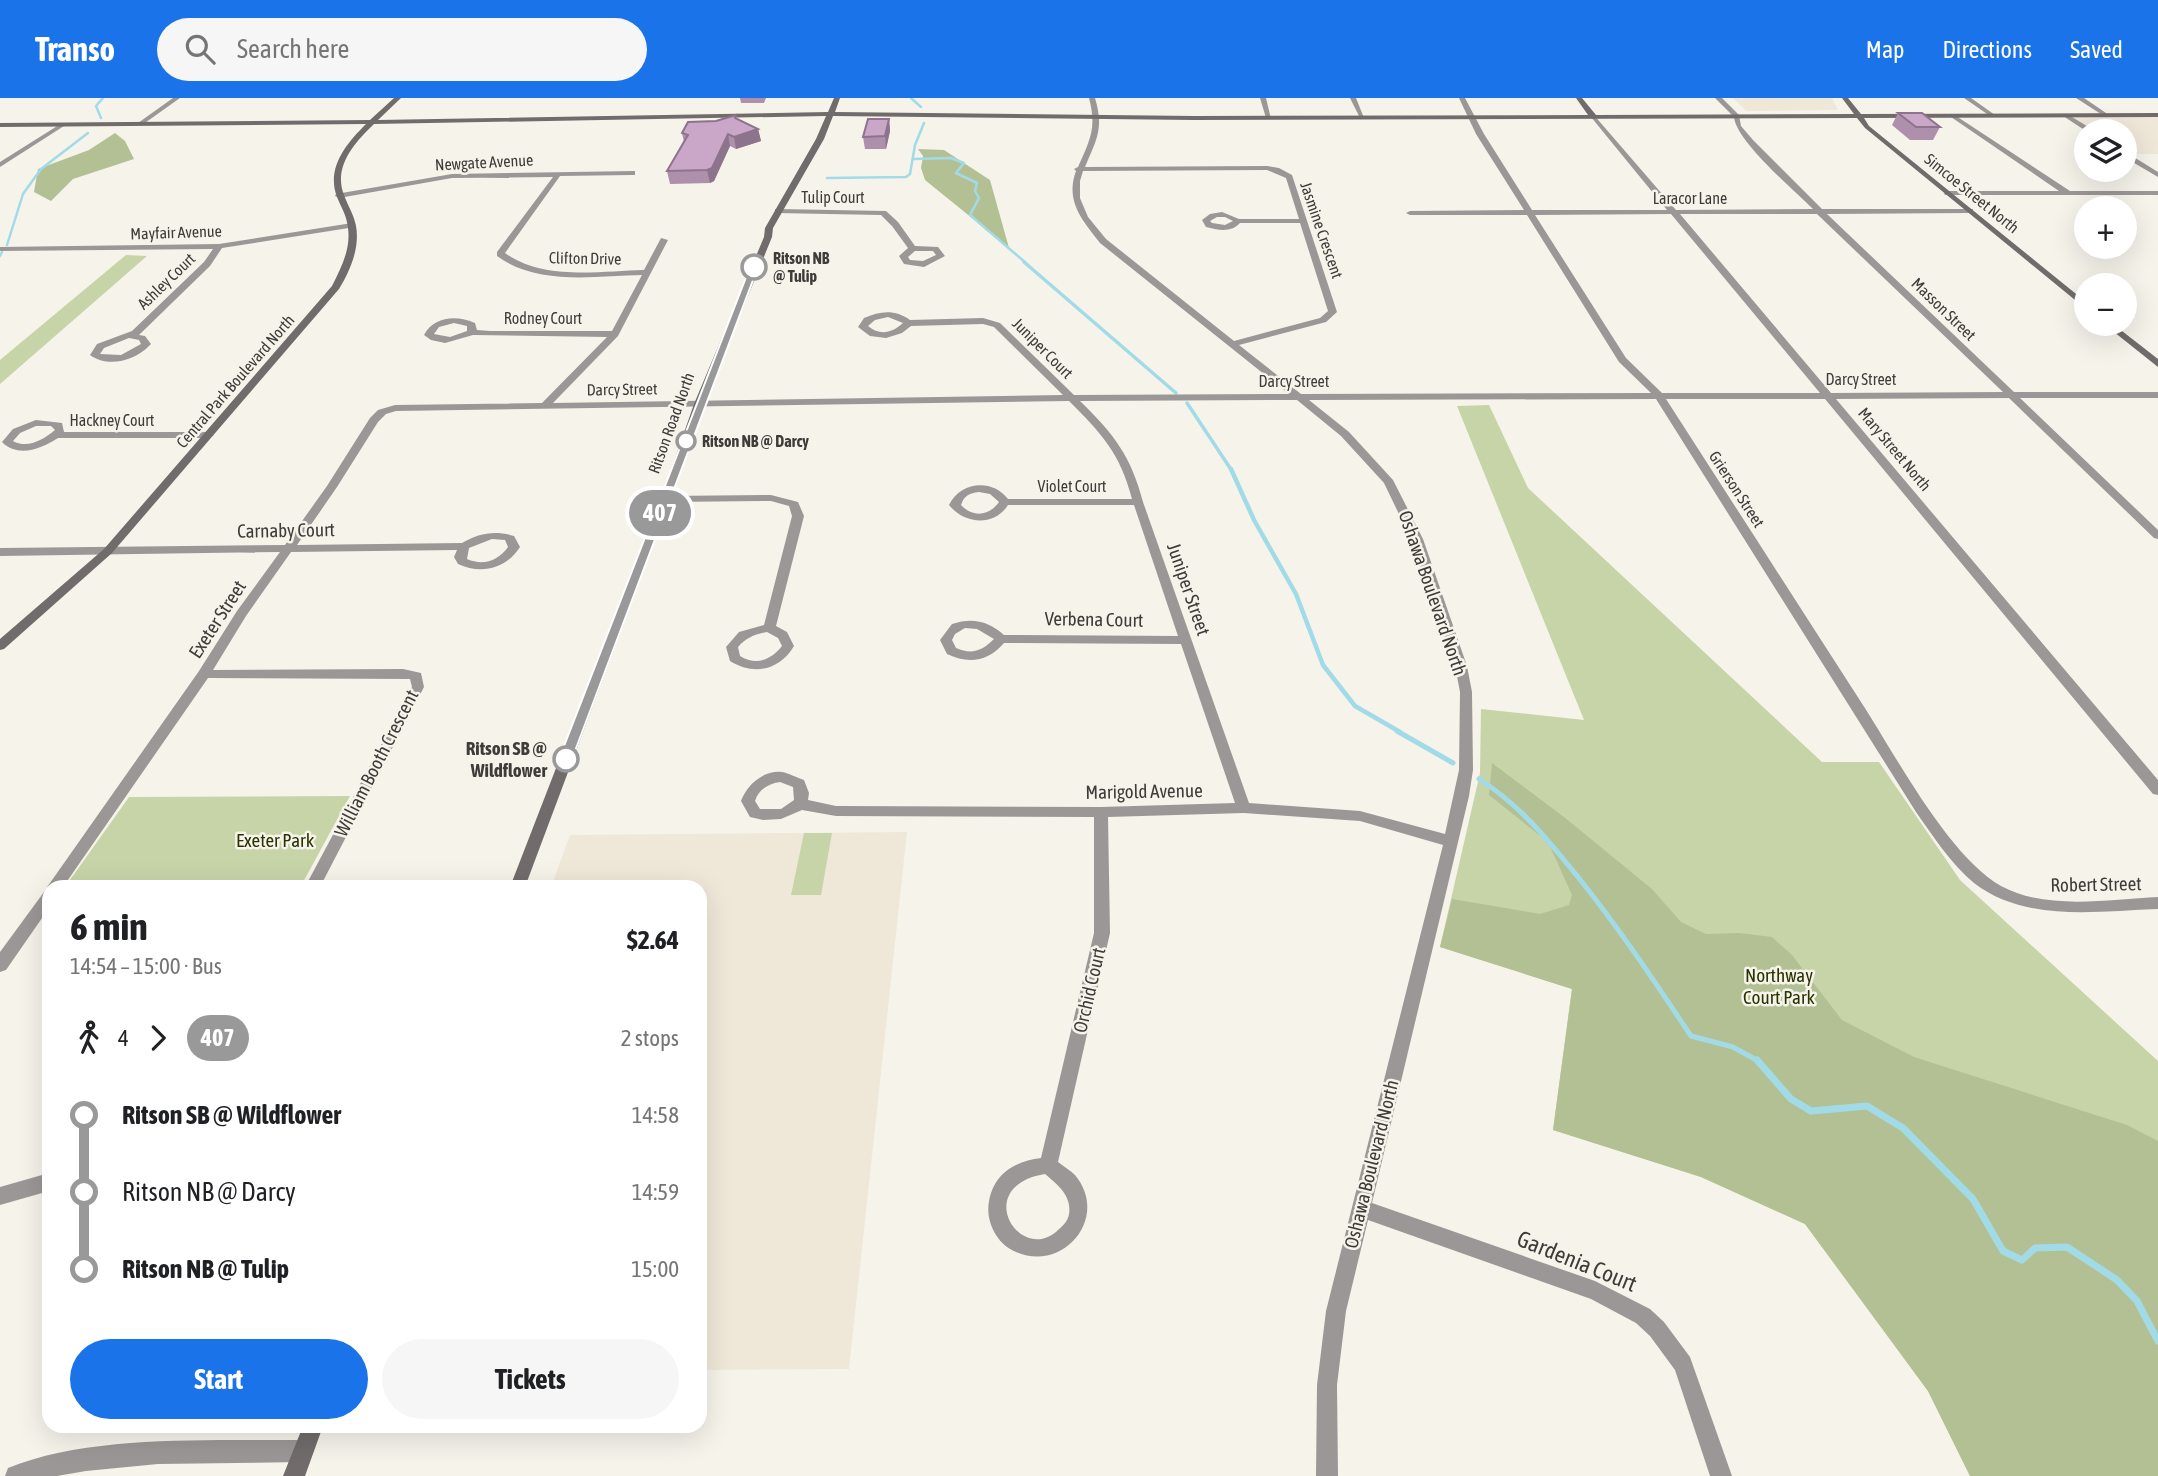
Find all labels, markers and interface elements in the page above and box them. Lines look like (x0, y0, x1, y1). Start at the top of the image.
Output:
search box (157, 18, 647, 81)
text: Transo (35, 30, 115, 68)
icon: search (181, 30, 219, 68)
text: Search here (237, 34, 349, 64)
text: Map (1866, 36, 1904, 63)
text: Directions (1942, 36, 2032, 63)
text: Saved (2070, 36, 2123, 63)
map controls (2074, 119, 2137, 336)
button: layers (2074, 119, 2137, 182)
street label: Newgate Avenue (434, 150, 534, 175)
street label: Simcoe Street North (1921, 150, 2023, 236)
street label: Jasmine Crescent (1297, 179, 1347, 281)
street label: Tulip Court (801, 188, 865, 207)
street label: Laracor Lane (1653, 189, 1727, 207)
button: + (2074, 196, 2137, 259)
street label: Mayfair Avenue (130, 221, 222, 244)
street label: Clifton Drive (549, 248, 621, 268)
street label: Ashley Court (134, 249, 199, 313)
place label: Ritson NB @ Tulip (773, 249, 830, 285)
marker: Ritson NB @ Tulip (741, 254, 767, 280)
button: − (2074, 273, 2137, 336)
street label: Masson Street (1908, 274, 1980, 344)
street label: Rodney Court (504, 309, 583, 328)
street label: Central Park Boulevard North (172, 311, 298, 451)
street label: Juniper Court (1008, 314, 1077, 383)
street label: Ritson Road North (644, 370, 698, 476)
street label: Darcy Street (1826, 370, 1897, 389)
street label: Darcy Street (1259, 372, 1330, 391)
street label: Darcy Street (586, 379, 658, 400)
street label: Mary Street North (1854, 404, 1935, 495)
street label: Hackney Court (70, 411, 155, 430)
marker: Ritson NB @ Darcy (676, 431, 696, 451)
place label: Ritson NB @ Darcy (702, 432, 809, 450)
street label: Grierson Street (1706, 448, 1768, 531)
street label: Violet Court (1038, 477, 1107, 495)
line badge: 407 (620, 490, 700, 536)
text: 407 (643, 499, 677, 526)
street label: Oshawa Boulevard North (1394, 508, 1472, 678)
street label: Carnaby Court (237, 518, 335, 542)
street label: Juniper Street (1163, 540, 1215, 638)
street label: Exeter Street (184, 576, 250, 662)
street label: Verbena Court (1044, 607, 1144, 631)
street label: William Booth Crescent (329, 686, 423, 840)
place label: Ritson SB @ Wildflower (466, 737, 547, 781)
marker: Ritson SB @ Wildflower (553, 746, 579, 772)
street label: Marigold Avenue (1085, 779, 1203, 803)
park label: Exeter Park (236, 829, 315, 851)
street label: Robert Street (2050, 872, 2142, 896)
text: 6 min (70, 905, 148, 948)
text: $2.64 (627, 925, 679, 955)
street label: Orchid Court (1069, 945, 1109, 1035)
text: 14:54 – 15:00 · Bus (70, 953, 222, 979)
park label: Northway Court Park (1743, 964, 1816, 1008)
icon: walk (70, 1019, 108, 1057)
icon: forward (139, 1019, 177, 1057)
text: 407 (201, 1024, 235, 1051)
text: 4 (118, 1025, 129, 1051)
text: 2 stops (621, 1025, 679, 1051)
street label: Oshawa Boulevard North (1339, 1078, 1403, 1250)
text: Ritson SB @ Wildflower (122, 1100, 341, 1130)
text: 14:58 (632, 1102, 679, 1128)
text: Ritson NB @ Darcy (122, 1177, 296, 1207)
text: 14:59 (632, 1179, 679, 1205)
street label: Gardenia Court (1513, 1225, 1641, 1297)
text: Ritson NB @ Tulip (122, 1254, 289, 1284)
text: 15:00 (631, 1256, 679, 1282)
button: Start (70, 1339, 368, 1419)
button: Tickets (382, 1339, 679, 1419)

